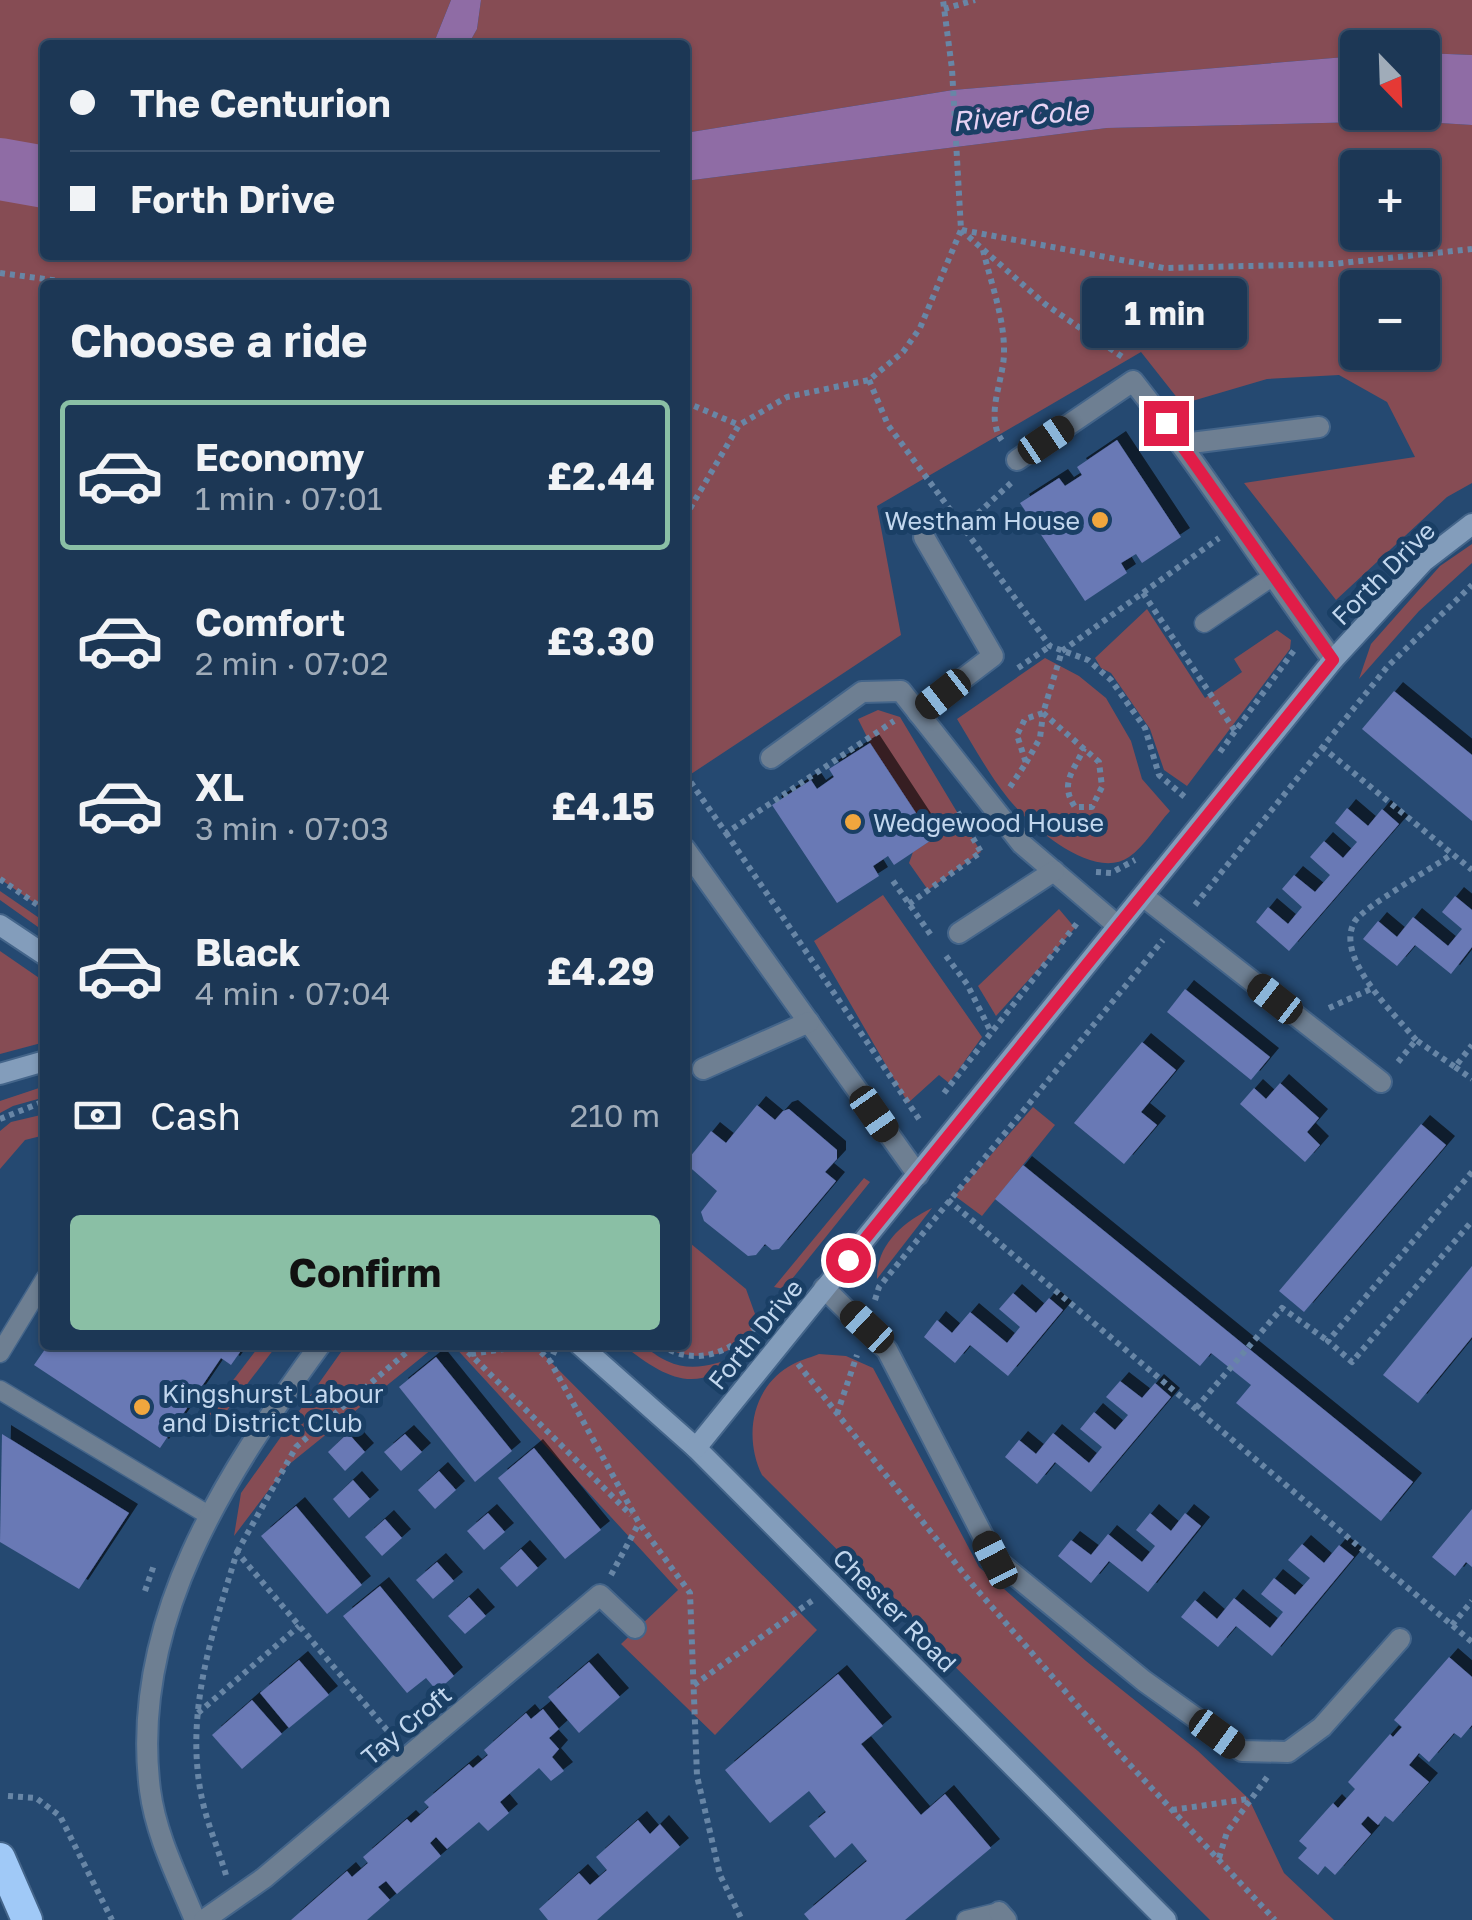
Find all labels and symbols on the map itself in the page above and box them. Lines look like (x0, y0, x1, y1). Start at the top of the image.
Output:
north arrow (1340, 30, 1440, 130)
water label: River Cole (951, 92, 1091, 137)
callout: 1 min (1084, 278, 1248, 348)
route end (1144, 401, 1189, 446)
car (1013, 411, 1079, 469)
place label: Westham House (884, 505, 1080, 536)
marker: Westham House (1089, 509, 1111, 531)
street label: Forth Drive (1325, 515, 1441, 631)
car (910, 664, 976, 724)
place label: Wedgewood House (873, 807, 1104, 838)
marker: Wedgewood House (842, 811, 864, 833)
car (1242, 969, 1308, 1029)
car (845, 1081, 903, 1147)
route start (826, 1238, 871, 1283)
street label: Forth Drive (701, 1272, 809, 1396)
car (835, 1296, 899, 1358)
place label: Kingshurst Labour and District Club (162, 1378, 384, 1438)
marker: Kingshurst Labour and District Club (131, 1396, 153, 1418)
car (968, 1526, 1022, 1594)
street label: Chester Road (827, 1542, 963, 1678)
street label: Tay Croft (355, 1678, 457, 1772)
car (1184, 1704, 1250, 1764)

